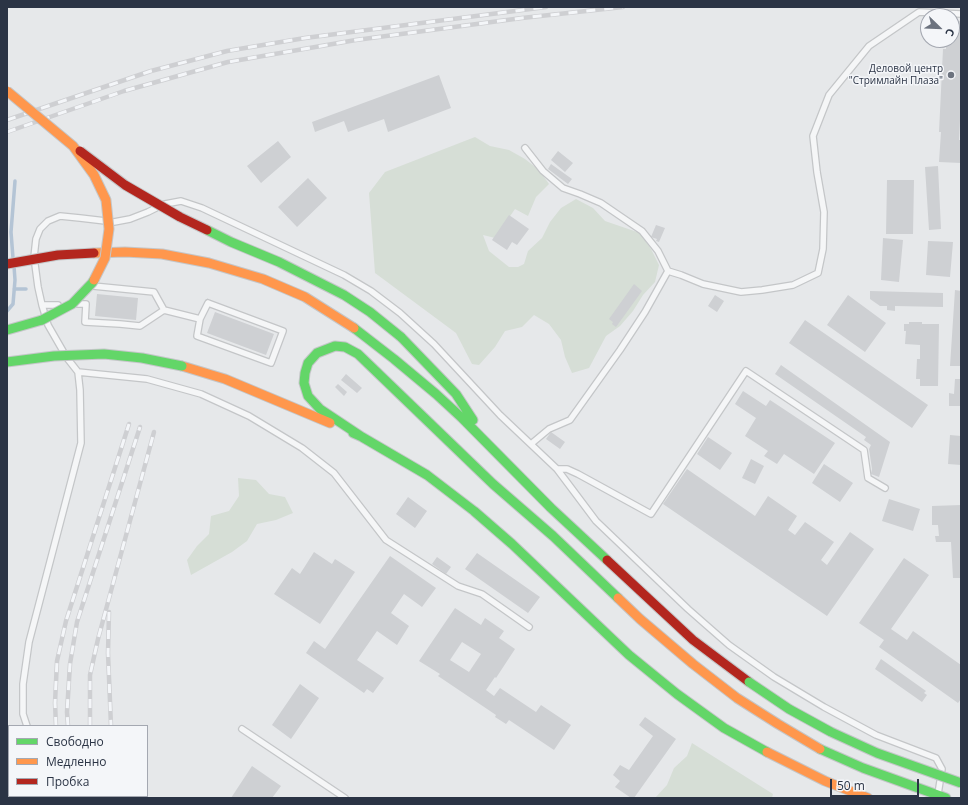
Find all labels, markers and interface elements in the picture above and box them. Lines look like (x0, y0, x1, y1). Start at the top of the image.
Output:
north arrow (920, 8, 960, 48)
text: С (942, 26, 959, 39)
place label: Деловой центр "Стримлайн Плаза" (849, 63, 943, 86)
marker: Деловой центр "Стримлайн Плаза" (946, 70, 956, 80)
legend (8, 725, 148, 797)
text: Свободно (46, 733, 104, 750)
text: Медленно (46, 753, 106, 770)
scale bar (832, 771, 921, 797)
text: Пробка (46, 773, 89, 790)
text: 50 m (837, 777, 865, 794)

